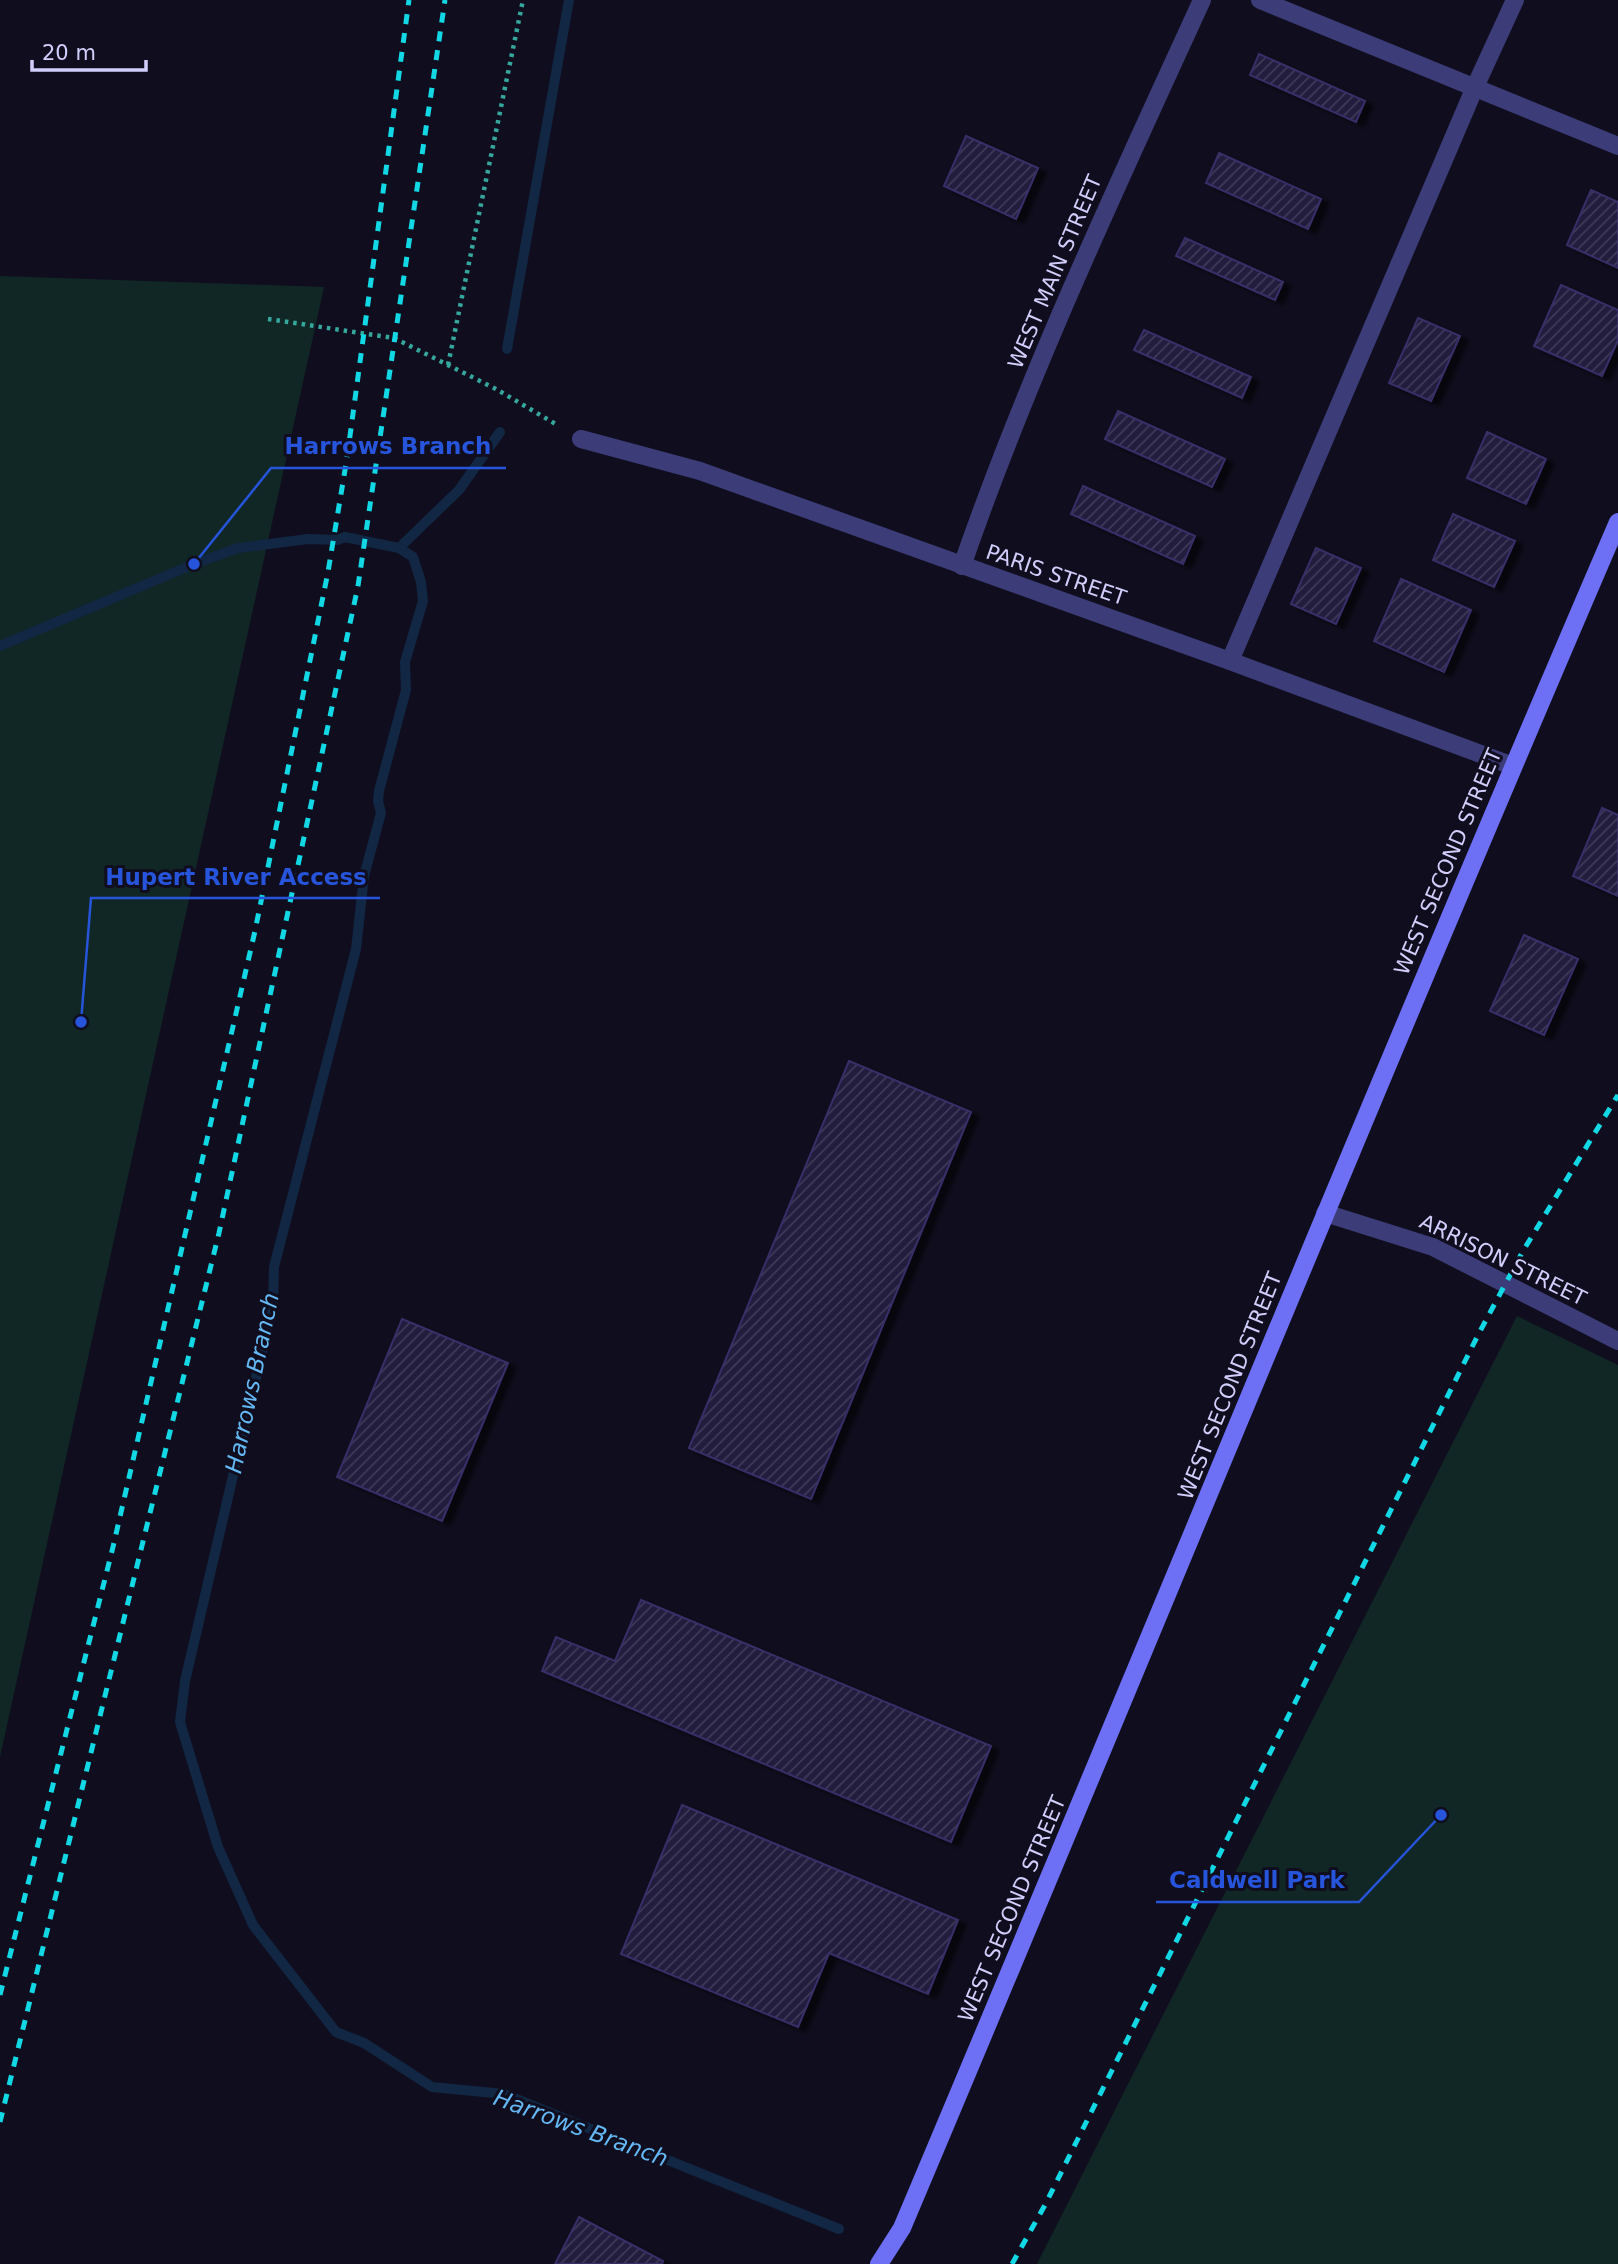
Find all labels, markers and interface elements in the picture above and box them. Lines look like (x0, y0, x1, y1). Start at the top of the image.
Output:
scale bar (32, 28, 145, 72)
text: 20 m (42, 41, 96, 65)
street label: WEST MAIN STREET (1003, 171, 1107, 372)
callout: Harrows Branch (271, 424, 506, 468)
text: Harrows Branch (285, 433, 491, 459)
street label: PARIS STREET (983, 540, 1129, 610)
street label: WEST SECOND STREET (1389, 745, 1507, 979)
callout: Hupert River Access (91, 854, 380, 898)
text: Hupert River Access (105, 864, 367, 890)
street label: ARRISON STREET (1416, 1209, 1590, 1311)
street label: WEST SECOND STREET (1173, 1269, 1287, 1503)
water label: Harrows Branch (220, 1290, 284, 1476)
street label: WEST SECOND STREET (953, 1792, 1071, 2026)
callout: Caldwell Park (1156, 1858, 1359, 1902)
text: Caldwell Park (1169, 1867, 1346, 1893)
water label: Harrows Branch (490, 2084, 672, 2172)

